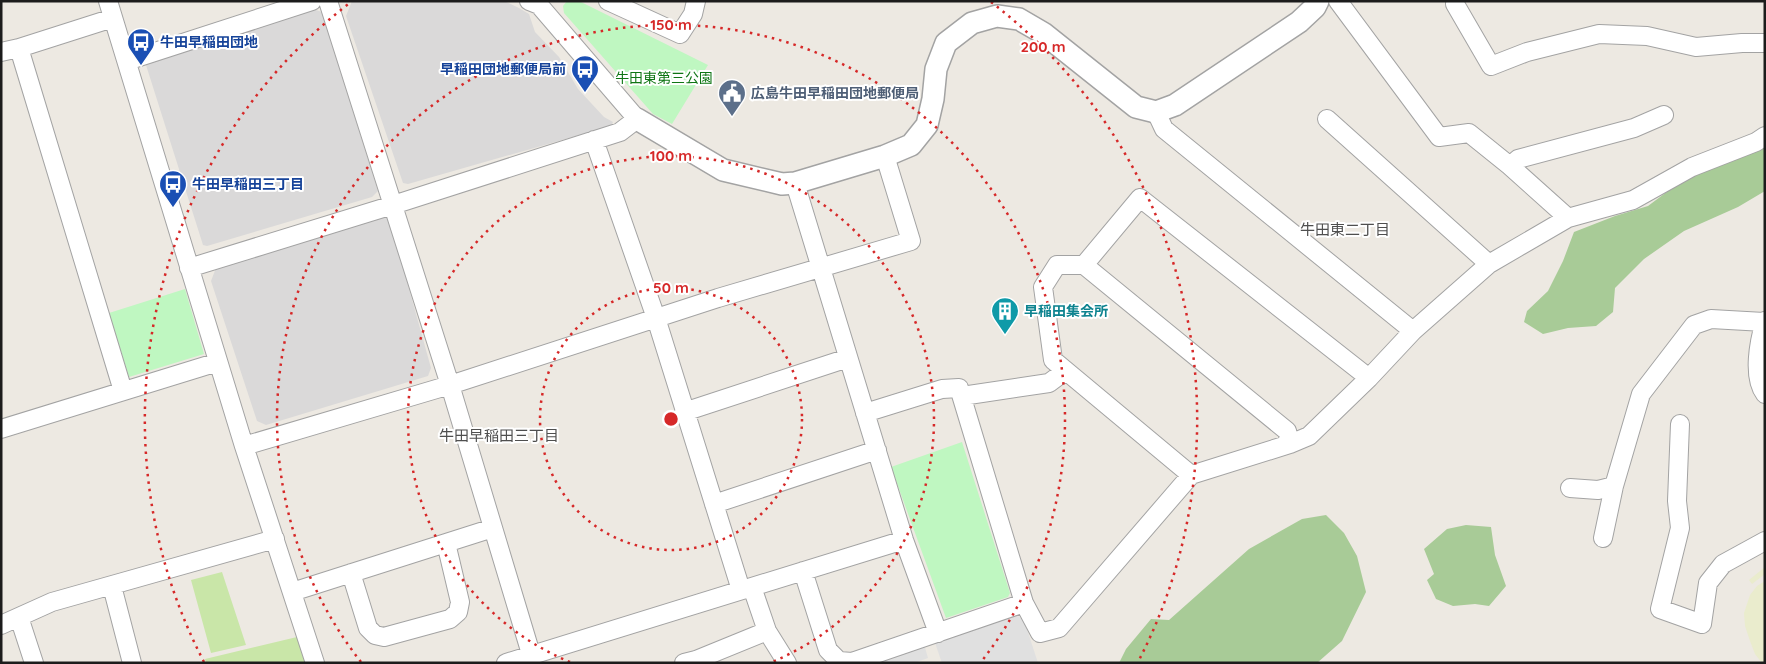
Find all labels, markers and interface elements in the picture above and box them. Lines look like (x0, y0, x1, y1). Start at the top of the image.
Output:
text: 150 m (650, 15, 692, 34)
bus stop icon: 牛田早稲田団地 (126, 27, 156, 66)
place label: 牛田早稲田団地 (160, 33, 258, 51)
text: 200 m (1021, 37, 1066, 56)
bus stop icon: 早稲田団地郵便局前 (570, 54, 600, 93)
place label: 早稲田団地郵便局前 (440, 60, 566, 78)
park label: 牛田東第三公園 (615, 69, 713, 87)
public building icon: 広島牛田早稲田団地郵便局 (717, 78, 747, 117)
place label: 広島牛田早稲田団地郵便局 (751, 84, 919, 102)
text: 100 m (650, 146, 692, 165)
bus stop icon: 牛田早稲田三丁目 (158, 169, 188, 208)
place label: 牛田早稲田三丁目 (192, 175, 304, 193)
district label: 牛田東二丁目 (1300, 220, 1390, 239)
text: 50 m (653, 278, 689, 297)
building icon: 早稲田集会所 (990, 296, 1020, 335)
place label: 早稲田集会所 (1024, 302, 1108, 320)
centre of rings (662, 410, 680, 428)
district label: 牛田早稲田三丁目 (439, 426, 559, 445)

